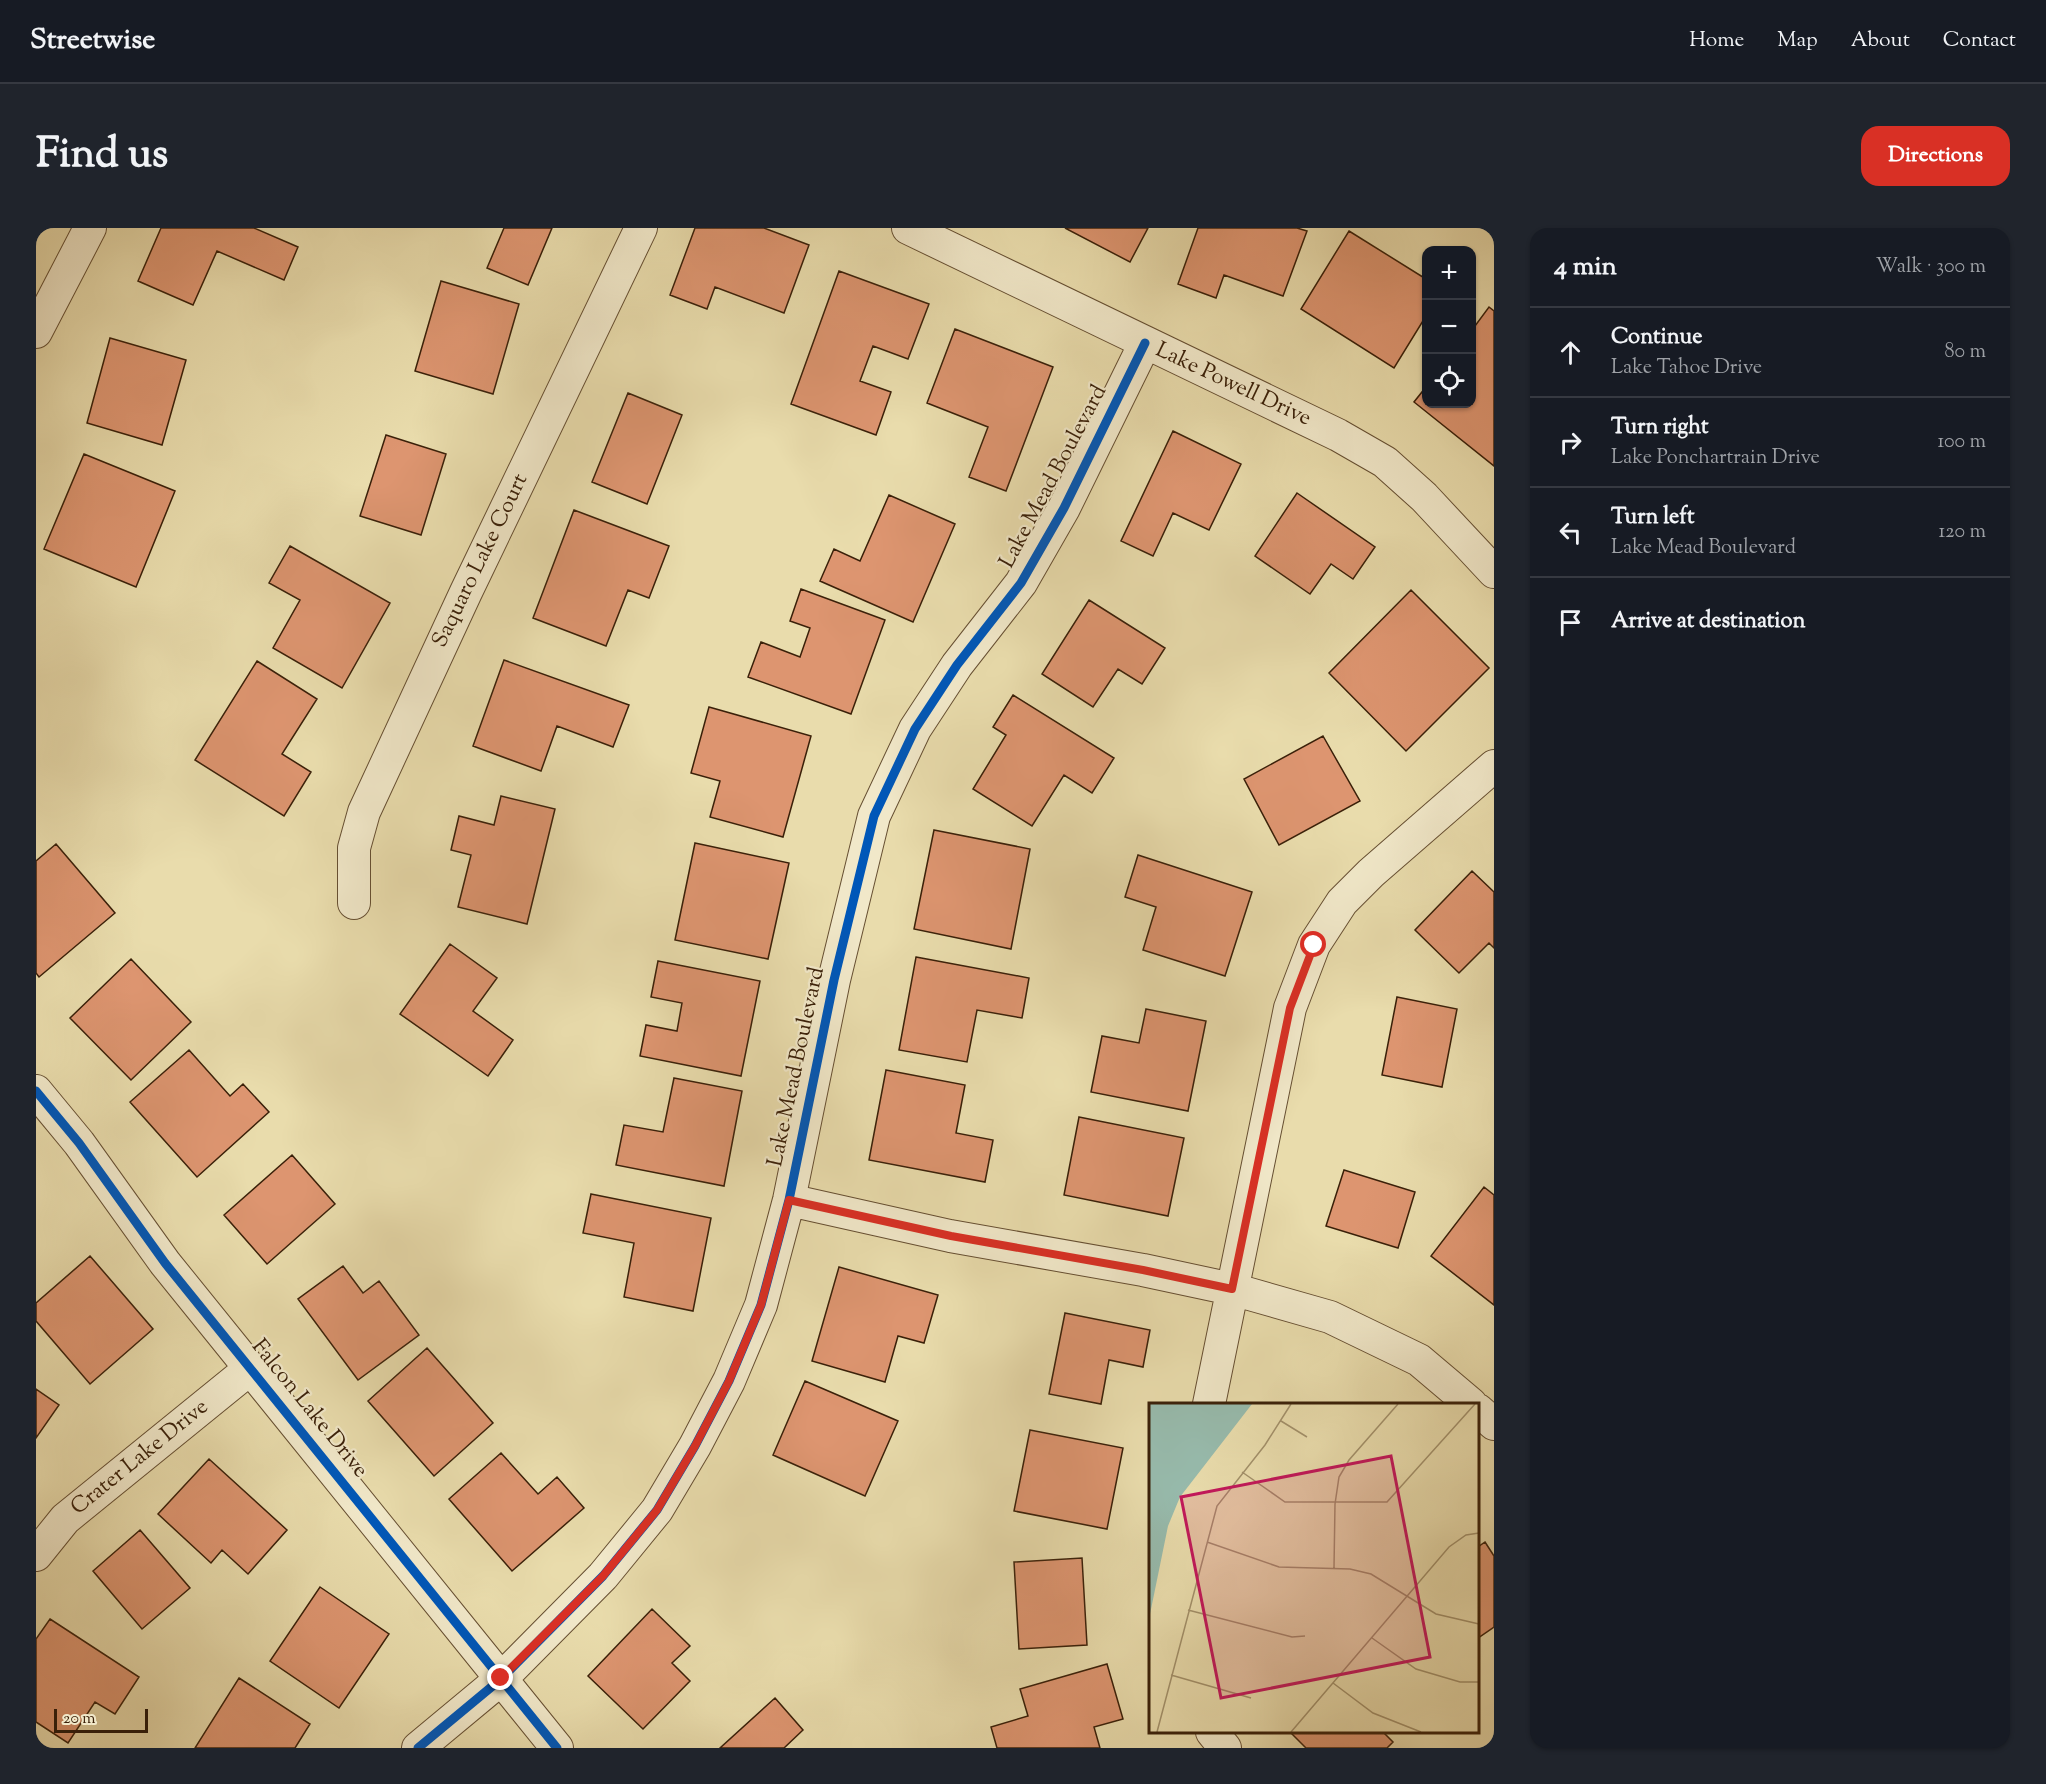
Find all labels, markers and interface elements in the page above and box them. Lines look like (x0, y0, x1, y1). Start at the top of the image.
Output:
text: Streetwise (30, 21, 155, 61)
text: Home (1689, 26, 1744, 56)
text: Map (1777, 26, 1818, 56)
text: About (1851, 26, 1910, 56)
text: Contact (1943, 26, 2016, 56)
text: Find us (36, 126, 168, 186)
button: Directions (1861, 126, 2010, 186)
map controls (1422, 246, 1476, 408)
button: + (1422, 246, 1476, 300)
text: 4 min (1554, 249, 1617, 286)
text: Walk · 300 m (1876, 253, 1986, 282)
button: − (1422, 300, 1476, 354)
text: Continue (1611, 322, 1702, 354)
street label: Lake Powell Drive (1150, 335, 1316, 435)
icon: ahead (1554, 336, 1587, 369)
text: 80 m (1945, 338, 1986, 367)
button: locate (1422, 354, 1476, 408)
text: Lake Tahoe Drive (1611, 354, 1762, 383)
street label: Lake Mead Boulevard (992, 380, 1116, 574)
text: Turn right (1611, 412, 1708, 444)
icon: right (1554, 426, 1587, 459)
text: 100 m (1937, 428, 1986, 457)
text: Lake Ponchartrain Drive (1611, 444, 1820, 473)
street label: Saquaro Lake Court (425, 468, 537, 653)
text: Turn left (1611, 502, 1694, 534)
icon: left (1554, 516, 1587, 549)
text: 120 m (1938, 518, 1986, 547)
text: Lake Mead Boulevard (1611, 534, 1796, 563)
icon: arrive (1554, 606, 1587, 639)
text: Arrive at destination (1611, 606, 1806, 638)
route start (1300, 931, 1326, 957)
street label: Lake Mead Boulevard (760, 964, 834, 1170)
street label: Falcon Lake Drive (243, 1333, 375, 1485)
street label: Crater Lake Drive (64, 1392, 216, 1524)
inset map (1149, 1403, 1479, 1733)
route end (487, 1664, 513, 1690)
scale bar (54, 1706, 148, 1734)
text: 20 m (63, 1708, 96, 1731)

